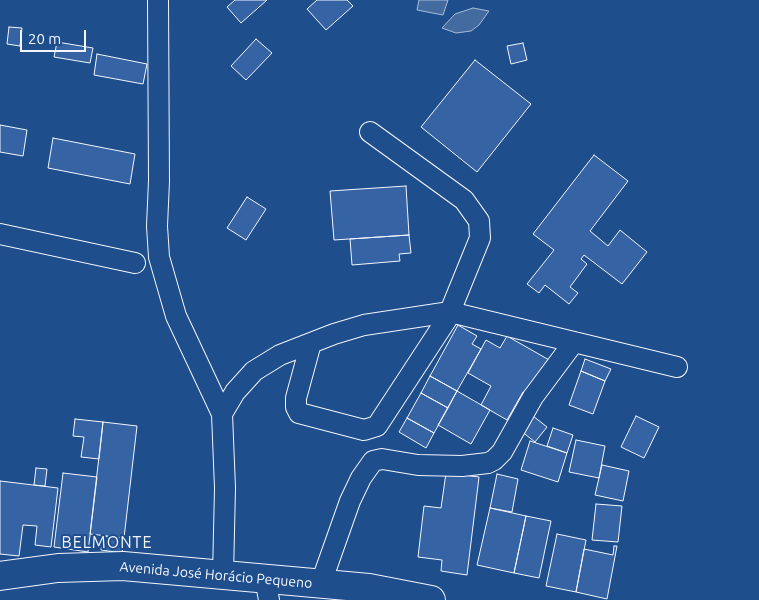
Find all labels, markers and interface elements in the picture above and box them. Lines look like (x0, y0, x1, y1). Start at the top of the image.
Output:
scale bar (22, 20, 89, 52)
text: 20 m (28, 30, 61, 47)
district label: BELMONTE (61, 533, 153, 553)
street label: Avenida José Horácio Pequeno (119, 558, 313, 592)

